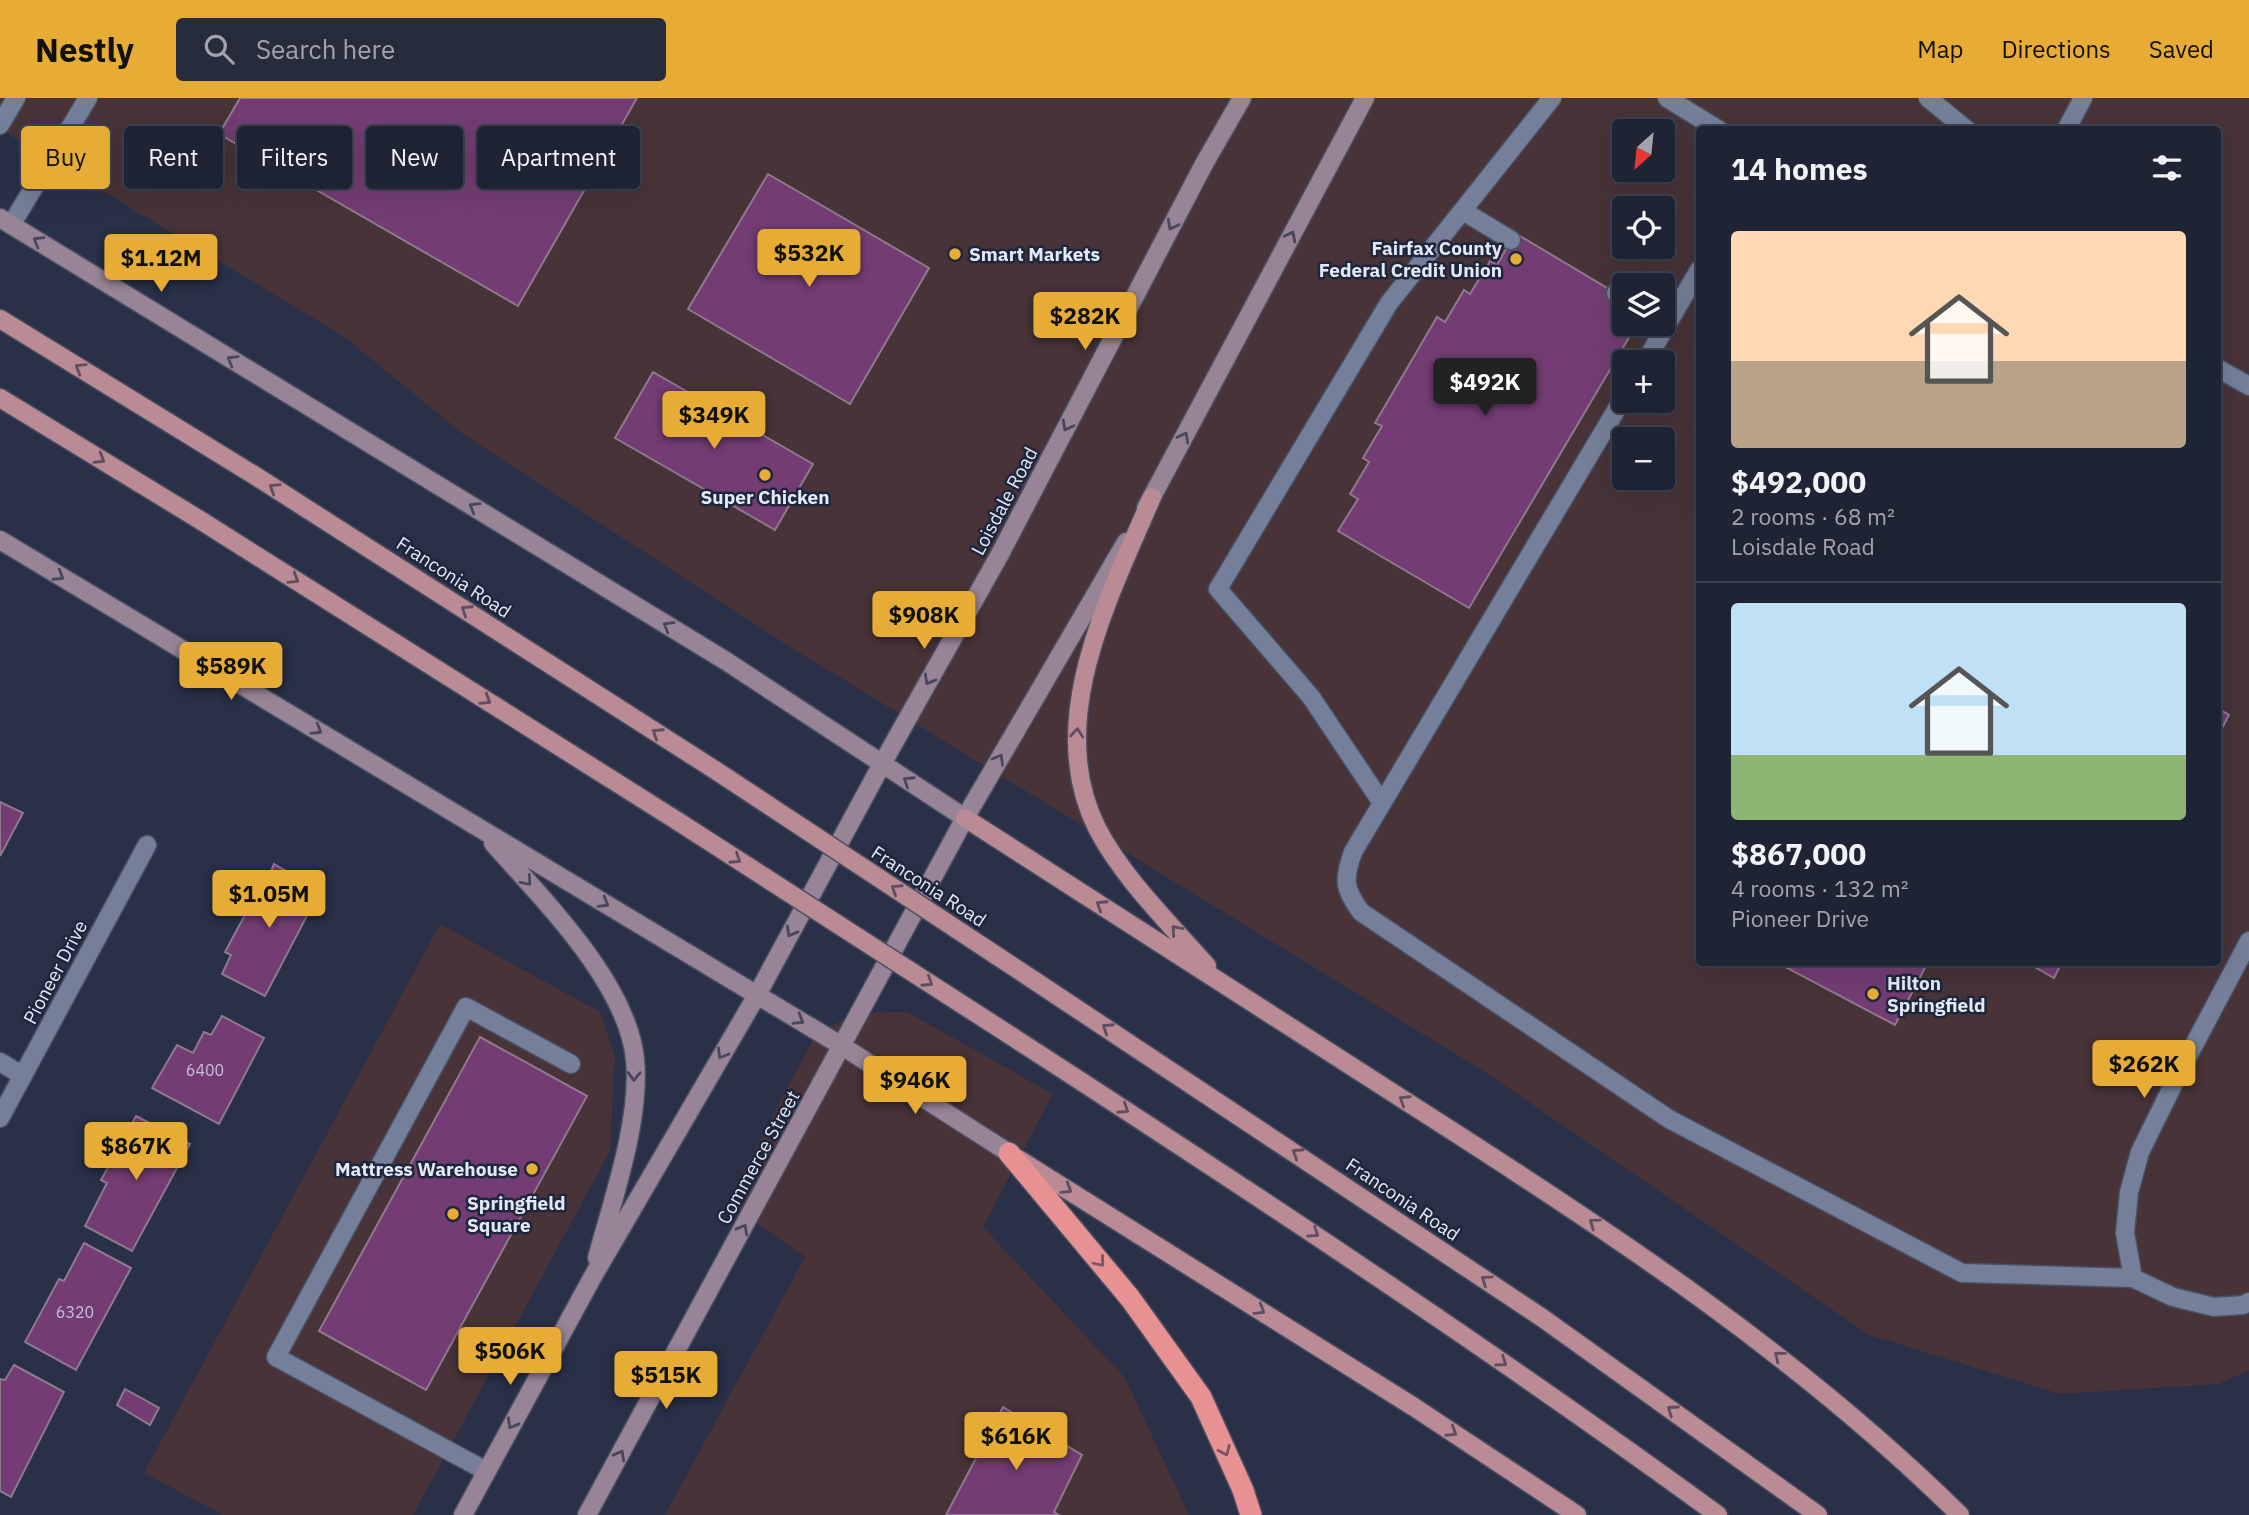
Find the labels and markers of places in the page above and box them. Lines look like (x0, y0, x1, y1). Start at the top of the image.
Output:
pin: $532K (760, 230, 858, 289)
pin: $1.12M (104, 234, 218, 294)
place label: Fairfax County Federal Credit Union (1319, 236, 1503, 282)
place label: Smart Markets (969, 242, 1100, 266)
marker: Smart Markets (947, 246, 963, 262)
marker: Fairfax County Federal Credit Union (1508, 251, 1524, 267)
pin: $282K (1036, 292, 1134, 352)
pin: $492K (1436, 358, 1534, 418)
pin: $349K (665, 392, 763, 451)
marker: Super Chicken (757, 467, 773, 483)
place label: Super Chicken (701, 485, 829, 509)
pin: $908K (875, 592, 973, 651)
pin: $589K (182, 642, 280, 702)
pin: $1.05M (212, 870, 326, 930)
place label: Hilton Springfield (1887, 971, 1986, 1017)
marker: Hilton Springfield (1865, 986, 1881, 1002)
pin: $262K (2095, 1040, 2193, 1100)
pin: $946K (866, 1056, 964, 1116)
pin: $867K (87, 1122, 185, 1182)
place label: Mattress Warehouse (335, 1157, 518, 1181)
marker: Mattress Warehouse (524, 1161, 540, 1177)
place label: Springfield Square (467, 1191, 566, 1237)
marker: Springfield Square (445, 1206, 461, 1222)
pin: $506K (461, 1328, 559, 1387)
pin: $515K (617, 1352, 715, 1411)
pin: $616K (967, 1412, 1065, 1472)

